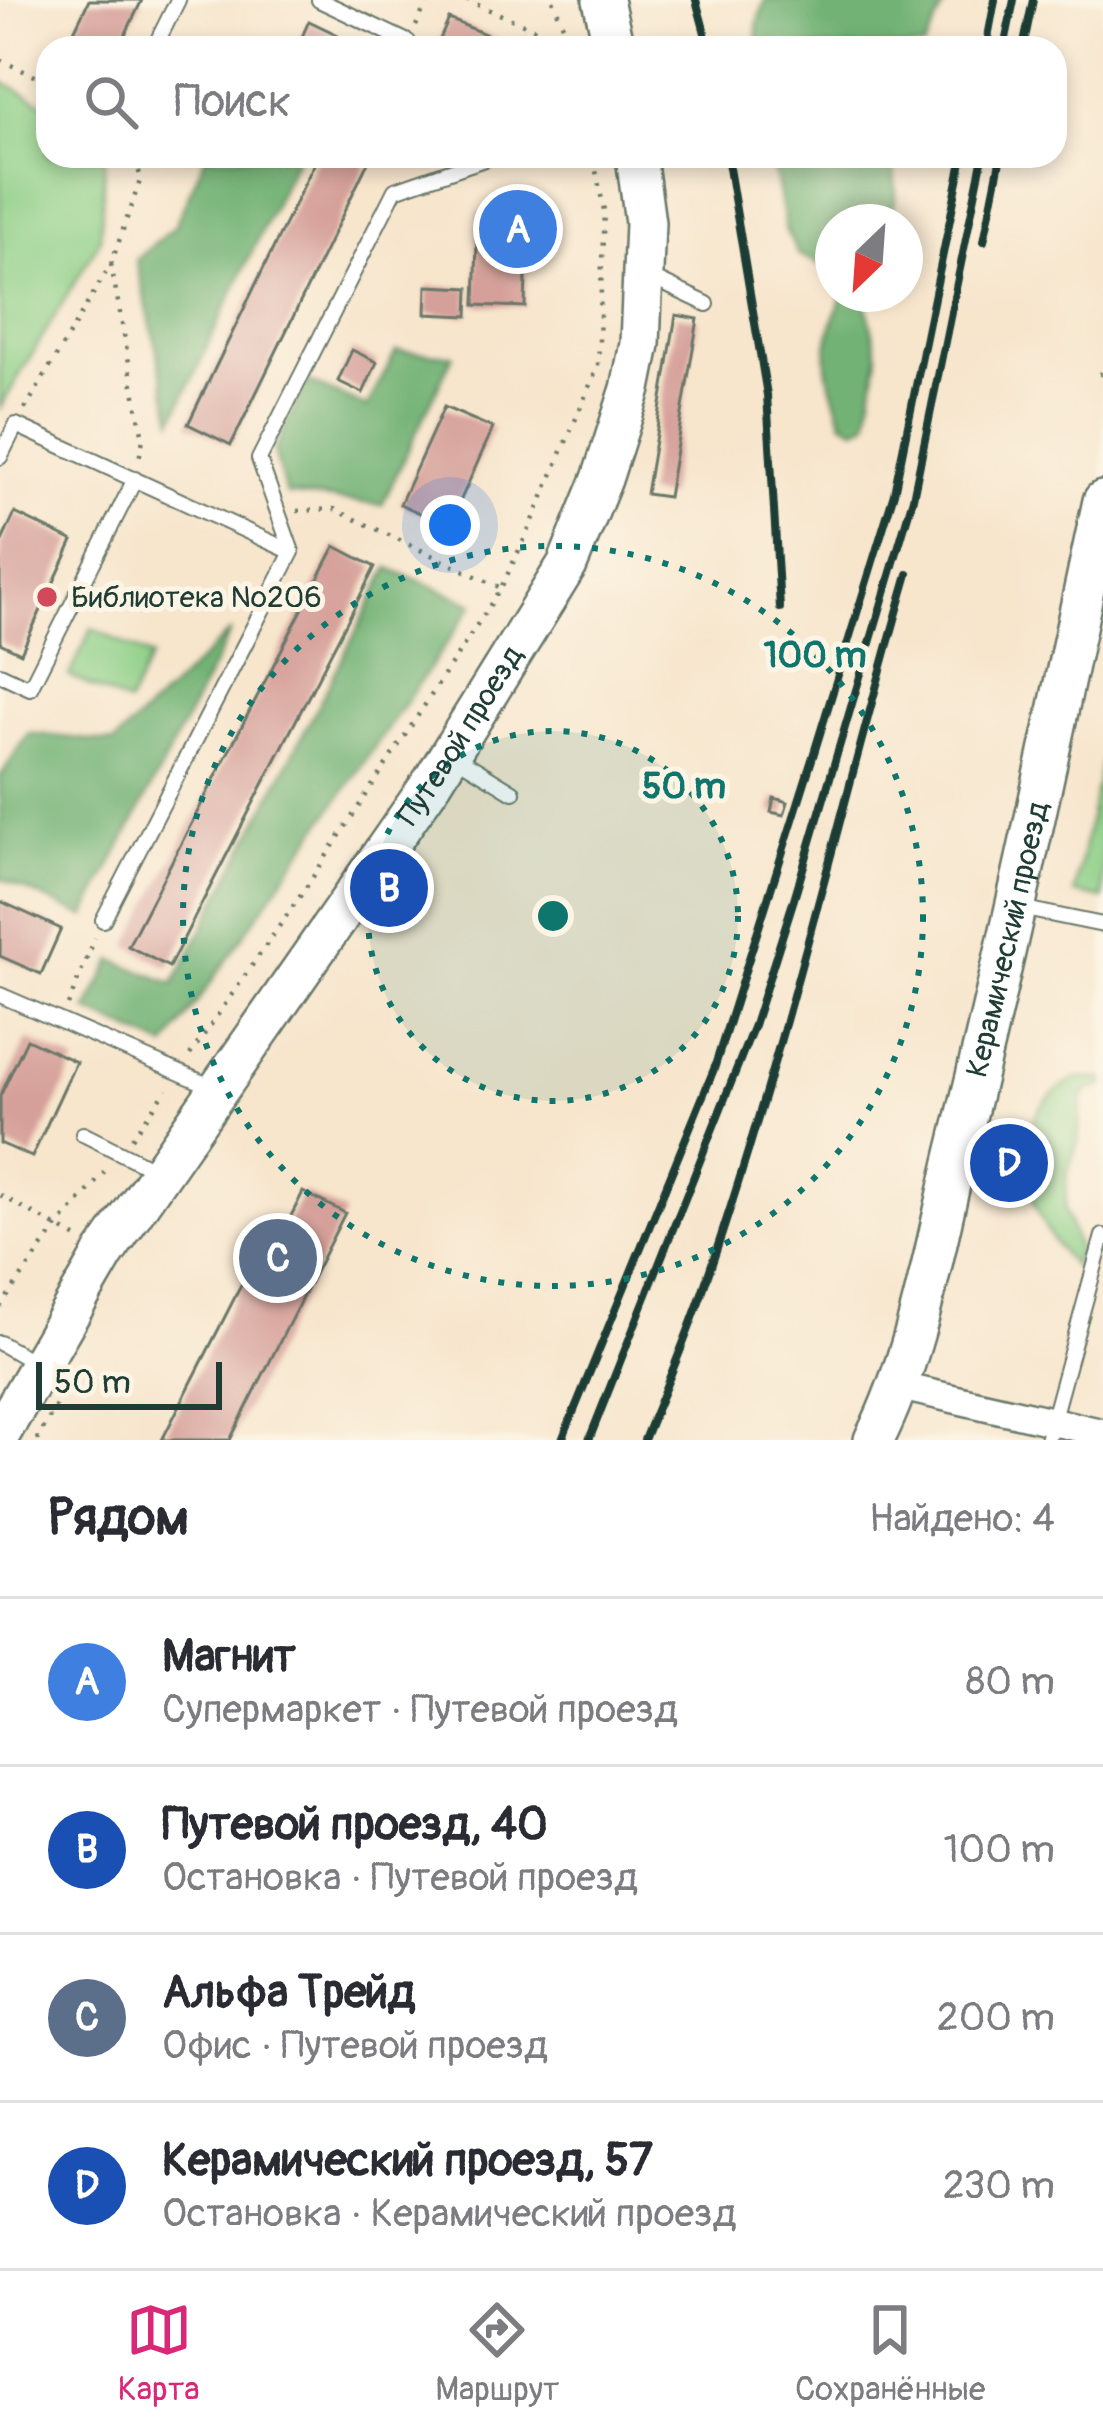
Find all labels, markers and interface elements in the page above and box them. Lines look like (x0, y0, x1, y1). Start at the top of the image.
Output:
search box (36, 36, 1067, 168)
icon: search (78, 69, 144, 135)
text: Поиск (174, 74, 291, 130)
pin: A (479, 184, 557, 274)
north arrow (815, 204, 923, 312)
your location (420, 495, 480, 555)
place label: Библиотека №206 (71, 579, 322, 616)
marker: Библиотека №206 (34, 584, 60, 610)
text: 100 m (763, 633, 867, 678)
street label: Путевой проезд (390, 639, 531, 833)
text: 50 m (642, 764, 726, 809)
street label: Керамический проезд (959, 798, 1057, 1081)
pin: B (350, 843, 428, 933)
centre of rings (532, 895, 574, 937)
pin: D (970, 1118, 1048, 1208)
pin: C (239, 1213, 317, 1303)
scale bar (36, 1356, 222, 1409)
text: 50 m (54, 1362, 131, 1403)
text: Рядом (48, 1486, 189, 1550)
text: Найдено: 4 (869, 1494, 1055, 1543)
text: Магнит (162, 1629, 296, 1685)
text: A (74, 1657, 100, 1706)
text: 80 m (966, 1657, 1055, 1706)
text: Супермаркет · Путевой проезд (162, 1685, 678, 1734)
text: Путевой проезд, 40 (162, 1797, 548, 1853)
text: B (76, 1825, 98, 1874)
text: 100 m (943, 1825, 1055, 1874)
text: Остановка · Путевой проезд (162, 1853, 638, 1902)
text: Альфа Трейд (162, 1965, 415, 2021)
text: C (75, 1993, 99, 2042)
text: 200 m (937, 1993, 1055, 2042)
text: Офис · Путевой проезд (162, 2021, 548, 2070)
text: Керамический проезд, 57 (162, 2133, 653, 2189)
text: D (75, 2161, 99, 2210)
text: 230 m (943, 2161, 1055, 2210)
text: Остановка · Керамический проезд (162, 2189, 736, 2238)
tab: Карта (118, 2297, 200, 2410)
tab: Маршрут (435, 2297, 559, 2410)
tab: Сохранённые (795, 2297, 985, 2410)

